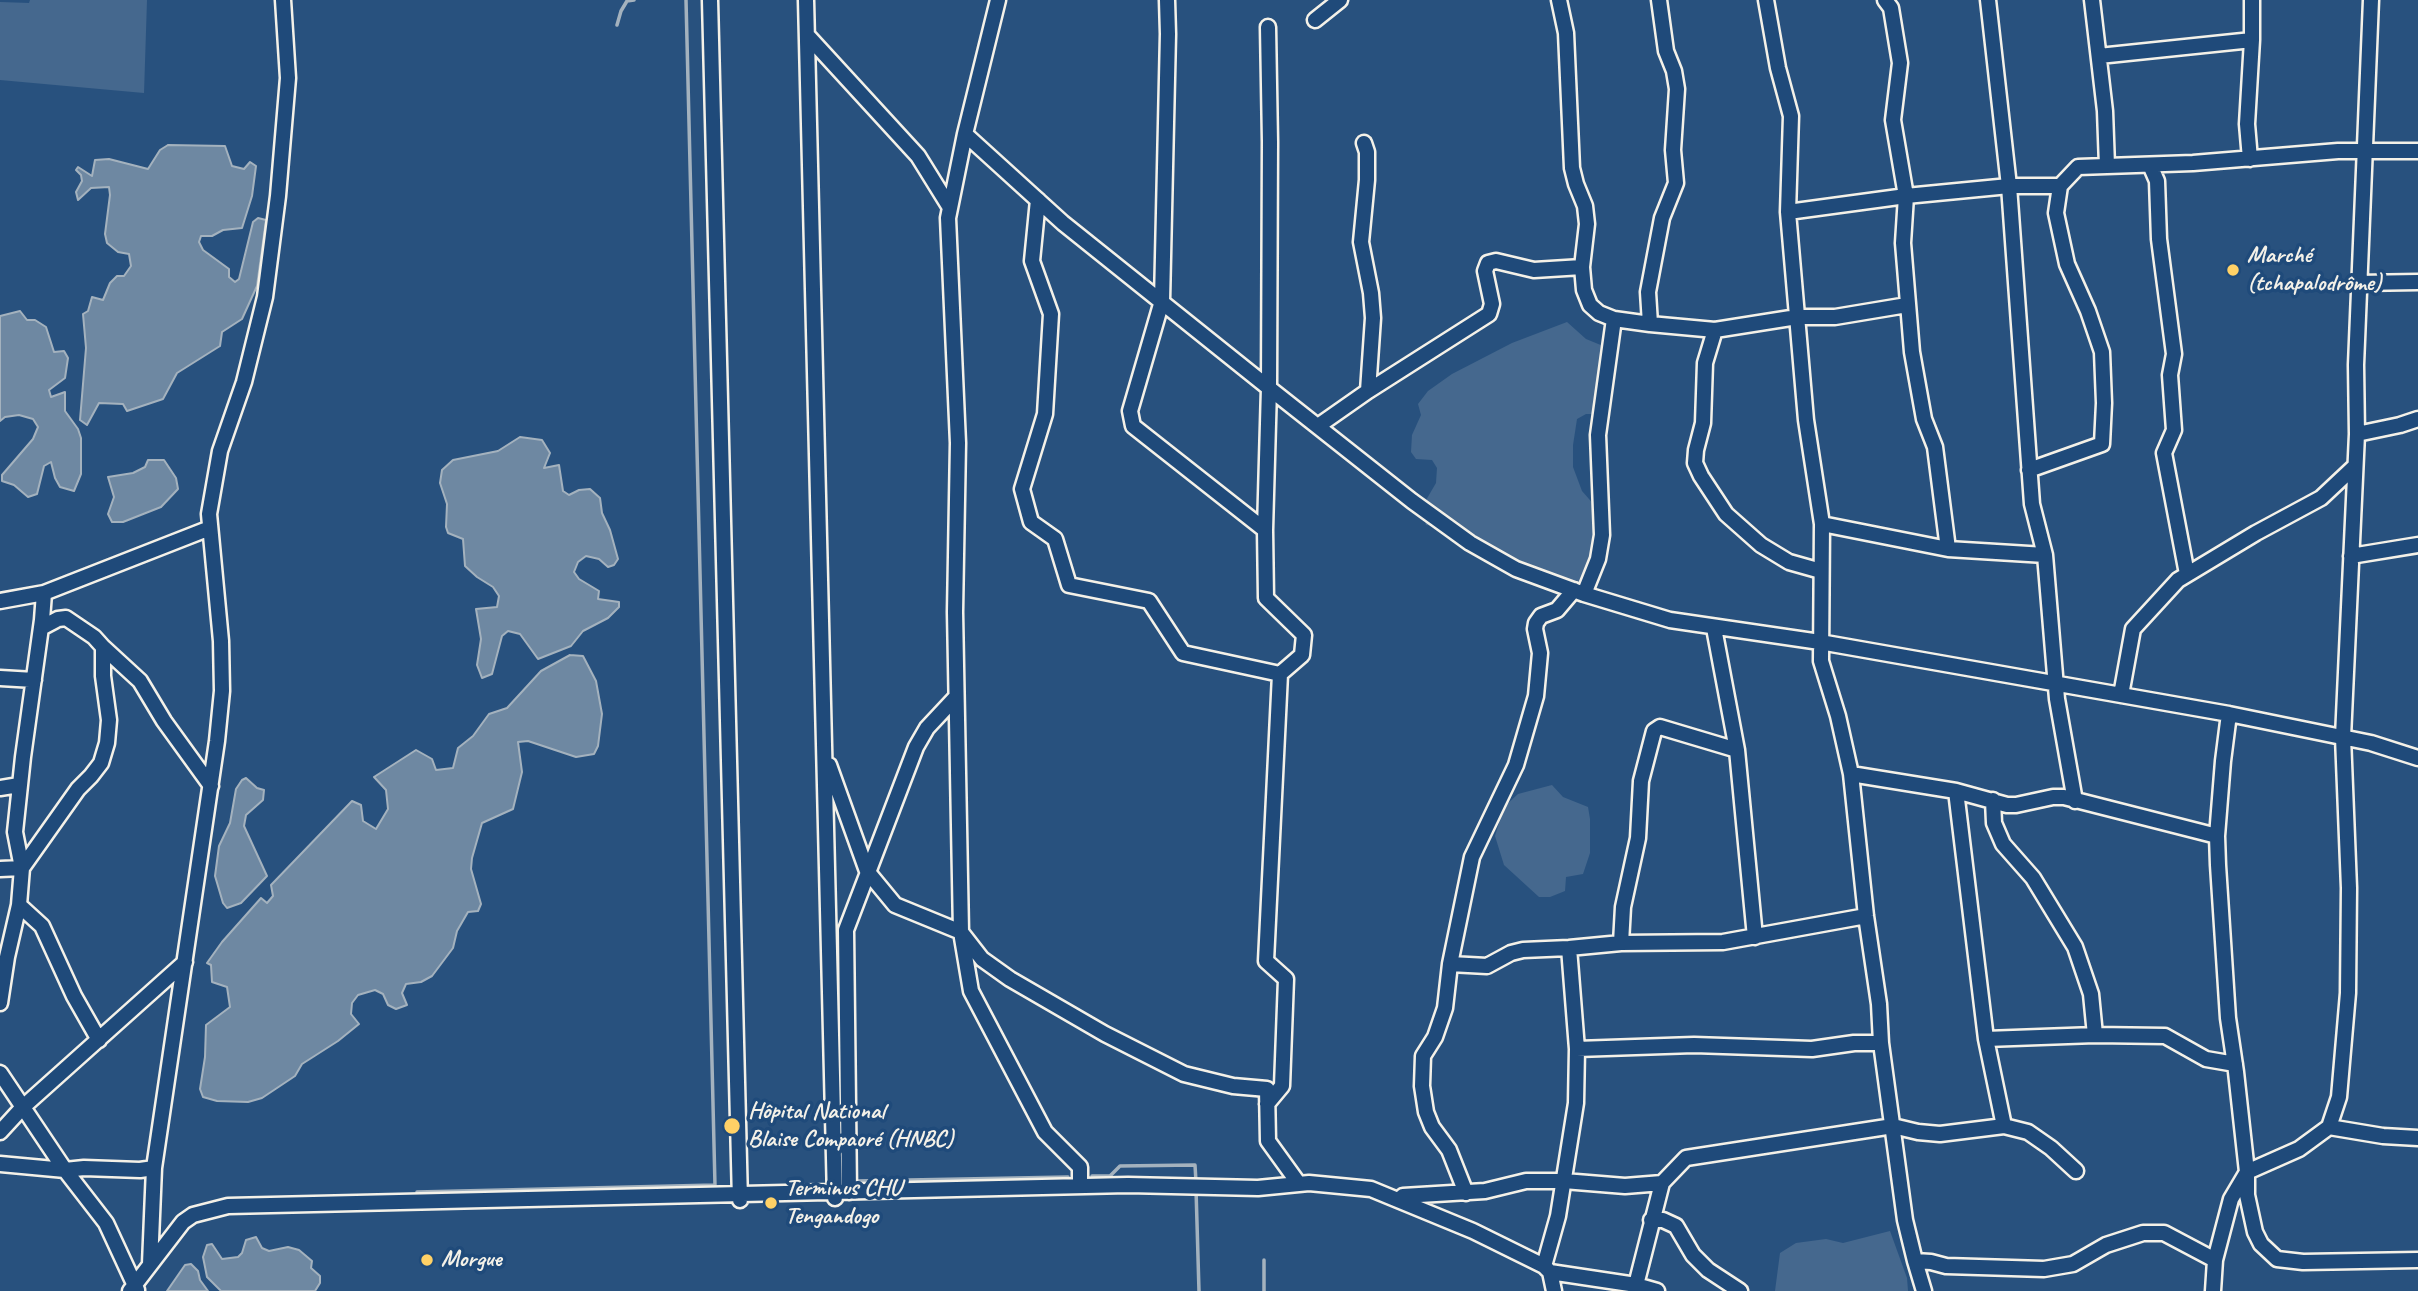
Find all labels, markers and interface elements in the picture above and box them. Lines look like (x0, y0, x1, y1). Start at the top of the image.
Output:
place label: Marché (tchapalodrôme) (2247, 242, 2382, 298)
marker: Marché (tchapalodrôme) (2225, 262, 2241, 278)
place label: Hôpital National Blaise Compaoré (HNBC) (748, 1098, 953, 1154)
marker: Hôpital National Blaise Compaoré (HNBC) (722, 1116, 742, 1136)
place label: Terminus CHU Tengandogo (785, 1175, 901, 1231)
marker: Terminus CHU Tengandogo (763, 1195, 779, 1211)
place label: Morgue (441, 1246, 501, 1274)
marker: Morgue (419, 1252, 435, 1268)

